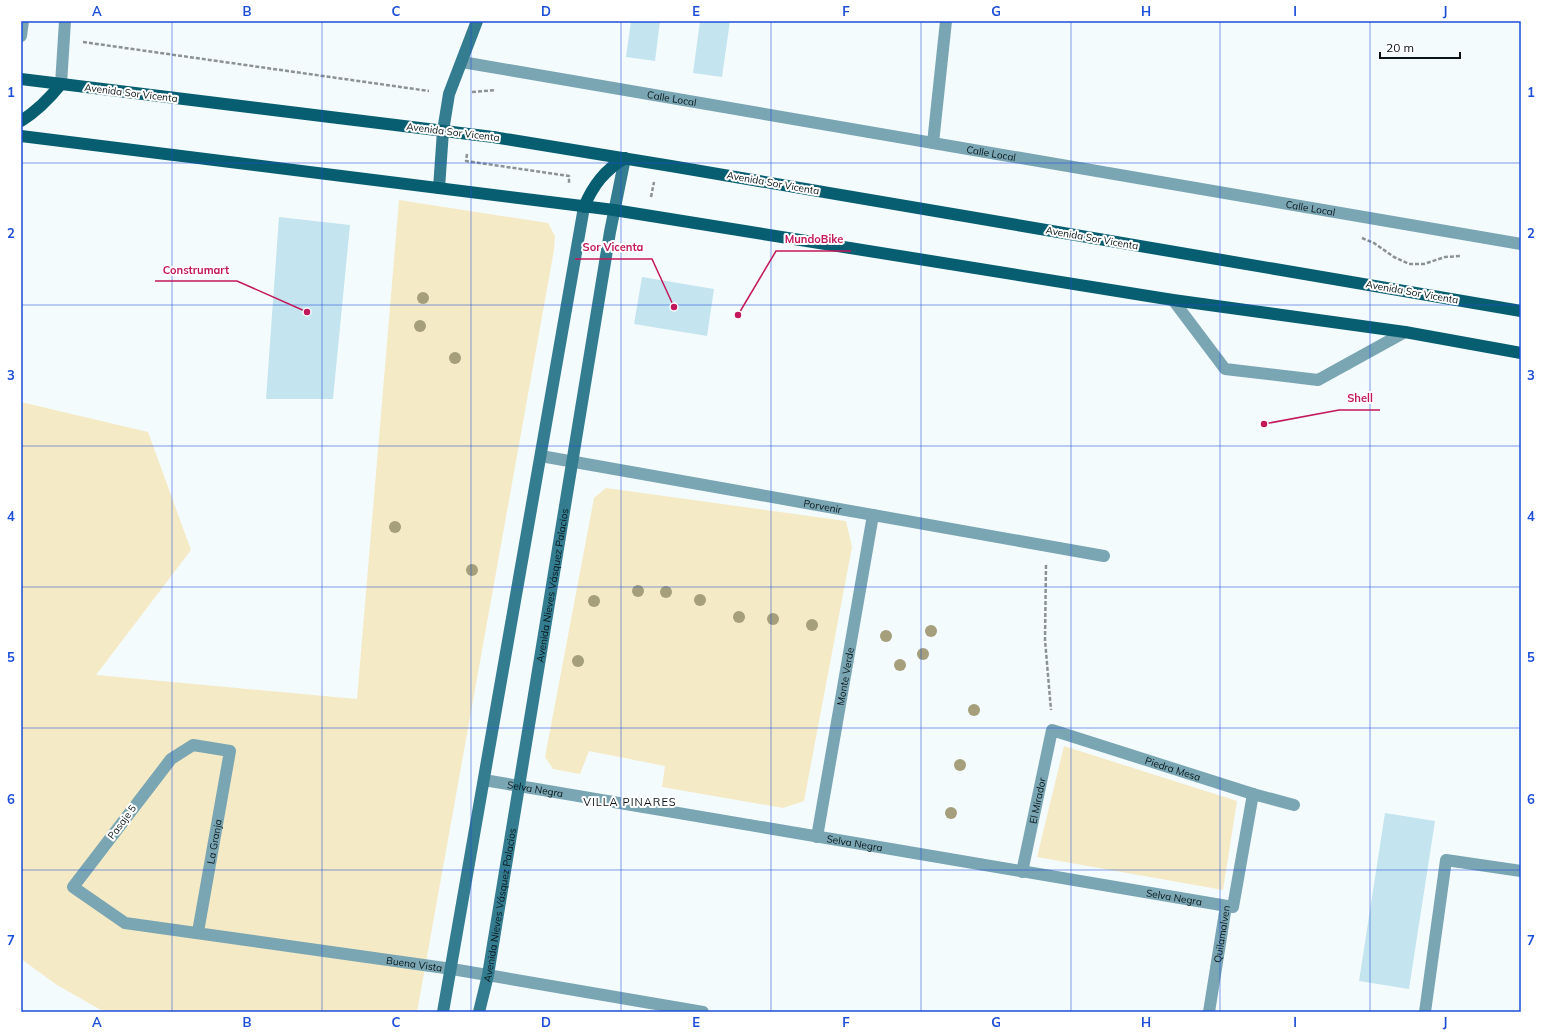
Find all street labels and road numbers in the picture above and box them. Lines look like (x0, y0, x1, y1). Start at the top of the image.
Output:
street label: Avenida Sor Vicenta (84, 81, 178, 105)
street label: Calle Local (646, 87, 698, 109)
street label: Avenida Sor Vicenta (406, 120, 500, 144)
street label: Calle Local (966, 142, 1017, 164)
street label: Avenida Sor Vicenta (726, 168, 820, 198)
street label: Calle Local (1285, 197, 1336, 218)
street label: Avenida Sor Vicenta (1045, 223, 1139, 253)
street label: Avenida Sor Vicenta (1365, 277, 1459, 307)
street label: Porvenir (802, 496, 843, 516)
street label: Avenida Nieves Vásquez Palacios (533, 507, 571, 663)
street label: Monte Verde (834, 646, 856, 706)
street label: Piedra Mesa (1143, 754, 1202, 783)
street label: El Mirador (1026, 776, 1048, 825)
street label: Selva Negra (506, 778, 564, 800)
street label: Pasaje 5 (105, 802, 139, 842)
street label: La Granja (204, 818, 224, 865)
street label: Avenida Nieves Vásquez Palacios (480, 827, 519, 983)
street label: Selva Negra (826, 832, 884, 854)
street label: Selva Negra (1145, 886, 1203, 908)
street label: Quilamalven (1210, 904, 1233, 964)
street label: Buena Vista (386, 953, 443, 974)

